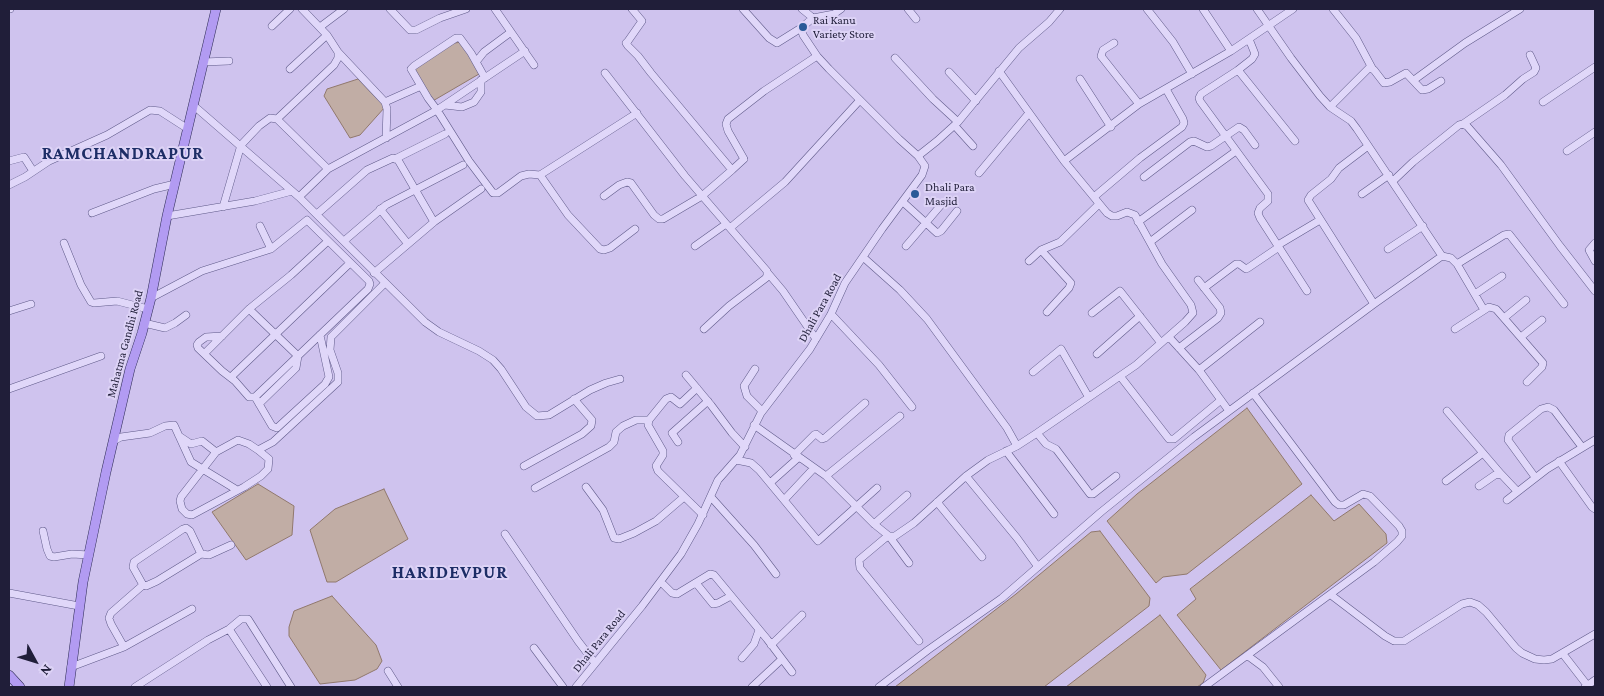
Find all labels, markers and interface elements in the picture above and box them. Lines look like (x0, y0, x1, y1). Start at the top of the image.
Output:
place label: Rai Kanu Variety Store (813, 13, 874, 41)
marker: Rai Kanu Variety Store (797, 21, 809, 33)
district label: RAMCHANDRAPUR (40, 142, 206, 164)
place label: Dhali Para Masjid (925, 180, 975, 208)
marker: Dhali Para Masjid (909, 188, 921, 200)
street label: Dhali Para Road (795, 271, 845, 345)
street label: Mahatma Gandhi Road (104, 289, 146, 399)
district label: HARIDEVPUR (391, 561, 509, 583)
street label: Dhali Para Road (569, 607, 629, 675)
north arrow (10, 636, 60, 686)
text: N (37, 662, 56, 679)

